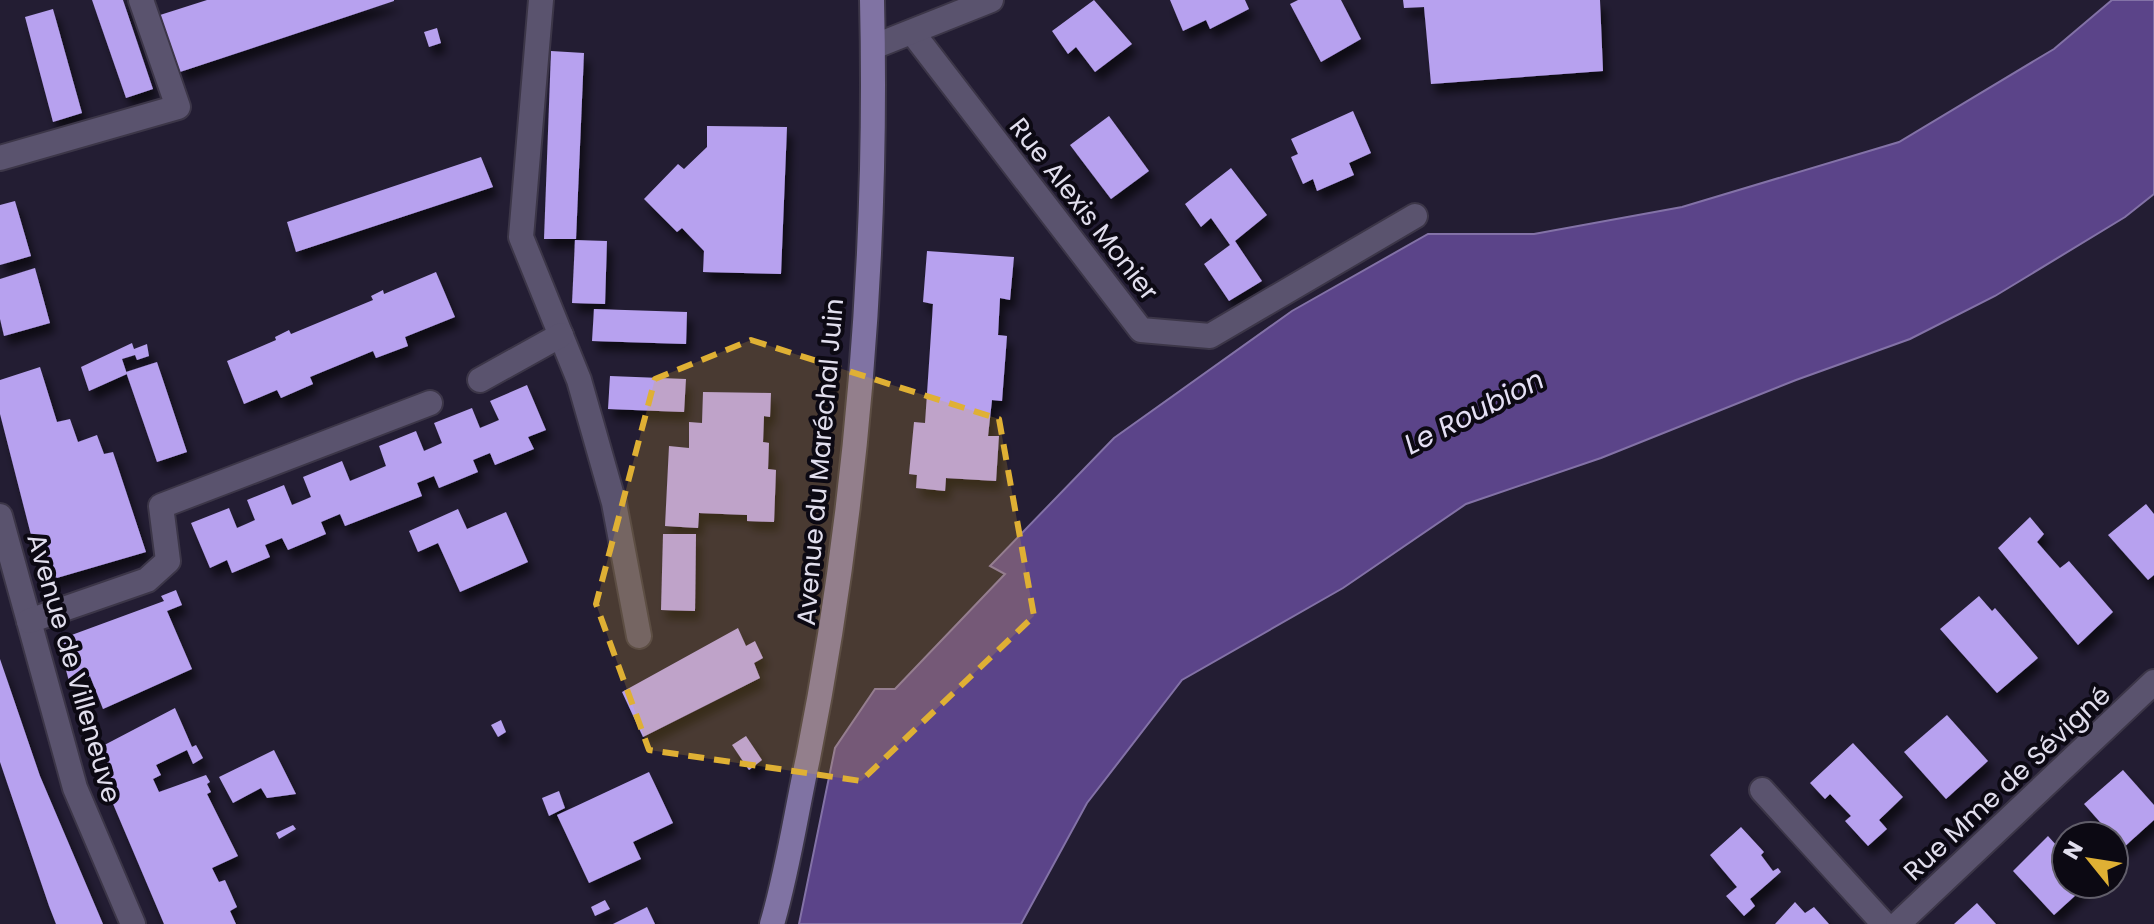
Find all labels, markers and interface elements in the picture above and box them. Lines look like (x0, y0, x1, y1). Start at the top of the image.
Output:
street label: Rue Alexis Monier (1001, 110, 1167, 308)
street label: Avenue du Maréchal Juin (788, 297, 852, 627)
water label: Le Roubion (1397, 360, 1551, 464)
street label: Avenue de Villeneuve (18, 529, 130, 807)
street label: Rue Mme de Sévigné (1896, 677, 2118, 889)
north arrow (2050, 820, 2130, 900)
text: N (2056, 835, 2091, 865)

